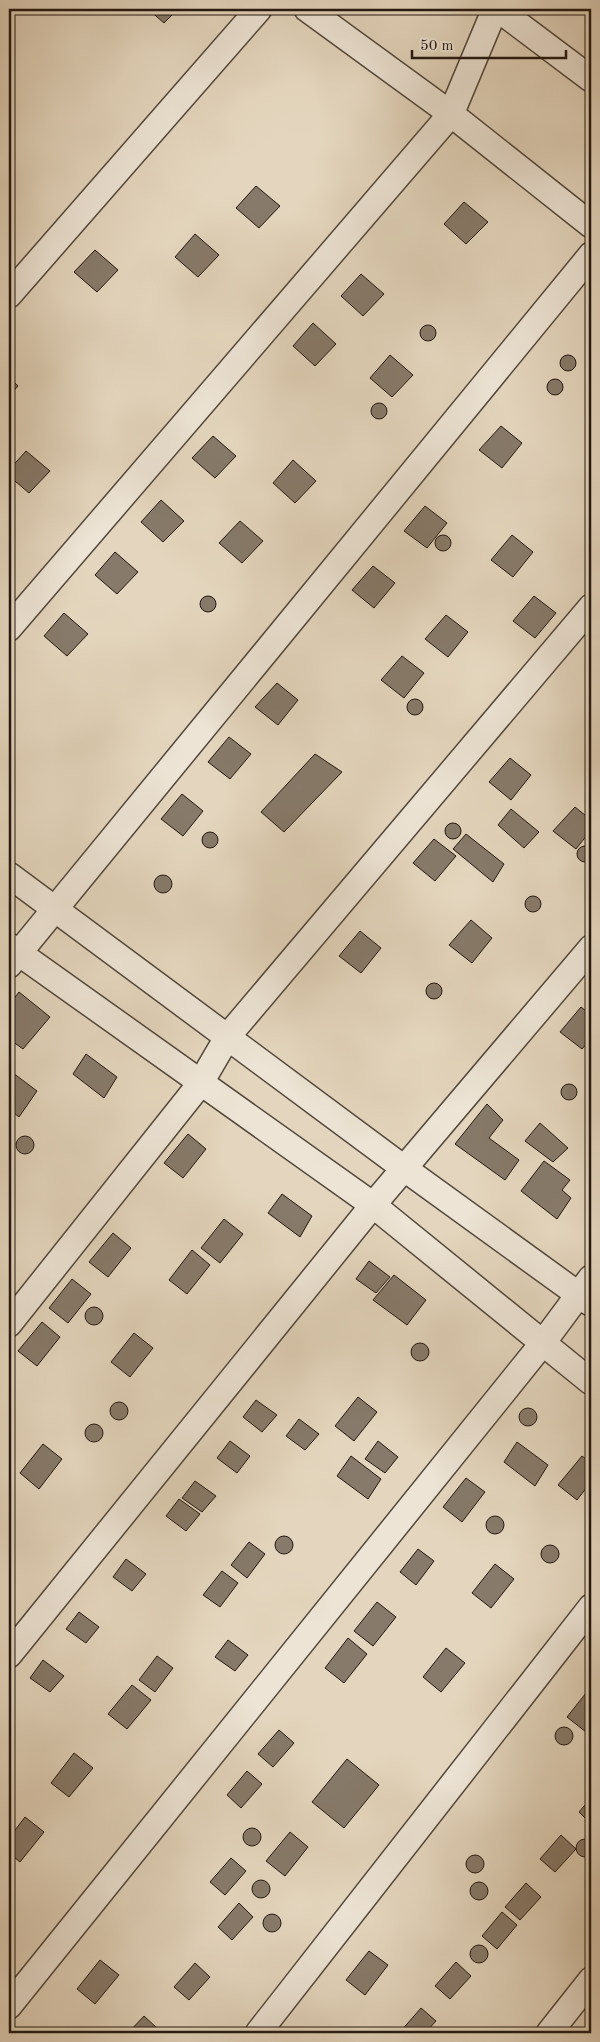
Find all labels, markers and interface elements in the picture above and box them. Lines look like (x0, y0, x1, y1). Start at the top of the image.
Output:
scale bar (412, 28, 566, 60)
text: 50 m (420, 39, 454, 54)

